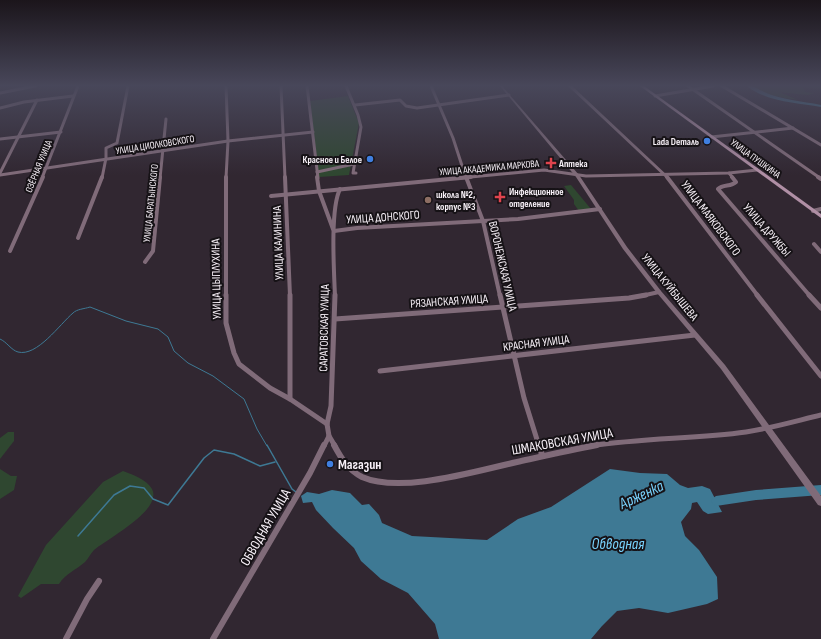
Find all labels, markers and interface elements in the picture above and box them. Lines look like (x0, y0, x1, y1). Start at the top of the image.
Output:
street label: УЛИЦА ЦИОЛКОВСКОГО (115, 133, 195, 157)
place label: Lada Dеталь (653, 136, 699, 148)
marker: Lada Dеталь (702, 136, 712, 146)
street label: УЛИЦА ПУШКИНА (728, 137, 783, 181)
street label: ОЗЁРНАЯ УЛИЦА (23, 138, 55, 194)
place label: Красное и Белое (303, 154, 362, 166)
marker: Красное и Белое (365, 154, 375, 164)
street label: УЛИЦА АКАДЕМИКА МАРКОВА (439, 158, 540, 178)
marker: Аптека (546, 158, 556, 168)
place label: Аптека (558, 158, 587, 170)
street label: УЛИЦА БАРАТЫНСКОГО (141, 163, 161, 243)
street label: УЛИЦА МАЯКОВСКОГО (677, 178, 744, 259)
place label: Инфекционное отделение (509, 186, 564, 210)
place label: школа №2, корпус №3 (436, 189, 476, 213)
marker: Инфекционное отделение (494, 191, 506, 203)
marker: школа №2, корпус №3 (423, 195, 433, 205)
street label: УЛИЦА ДРУЖБЫ (739, 201, 794, 260)
street label: УЛИЦА КАЛИНИНА (270, 205, 287, 280)
street label: УЛИЦА ДОНСКОГО (346, 207, 420, 228)
street label: ВОРОНЕЖСКАЯ УЛИЦА (485, 220, 520, 313)
street label: УЛИЦА ЦЫПЛУХИНА (208, 238, 225, 320)
street label: УЛИЦА КУЙБЫШЕВА (638, 251, 702, 325)
street label: САРАТОВСКАЯ УЛИЦА (316, 283, 333, 372)
street label: РЯЗАНСКАЯ УЛИЦА (410, 291, 489, 312)
street label: КРАСНАЯ УЛИЦА (502, 332, 571, 355)
street label: ШМАКОВСКАЯ УЛИЦА (510, 424, 615, 459)
place label: Магазин (338, 456, 381, 473)
marker: Магазин (325, 459, 335, 469)
water label: Арженка (616, 477, 667, 514)
street label: ОБВОДНАЯ УЛИЦА (237, 485, 295, 569)
water label: Обводная (592, 535, 645, 554)

